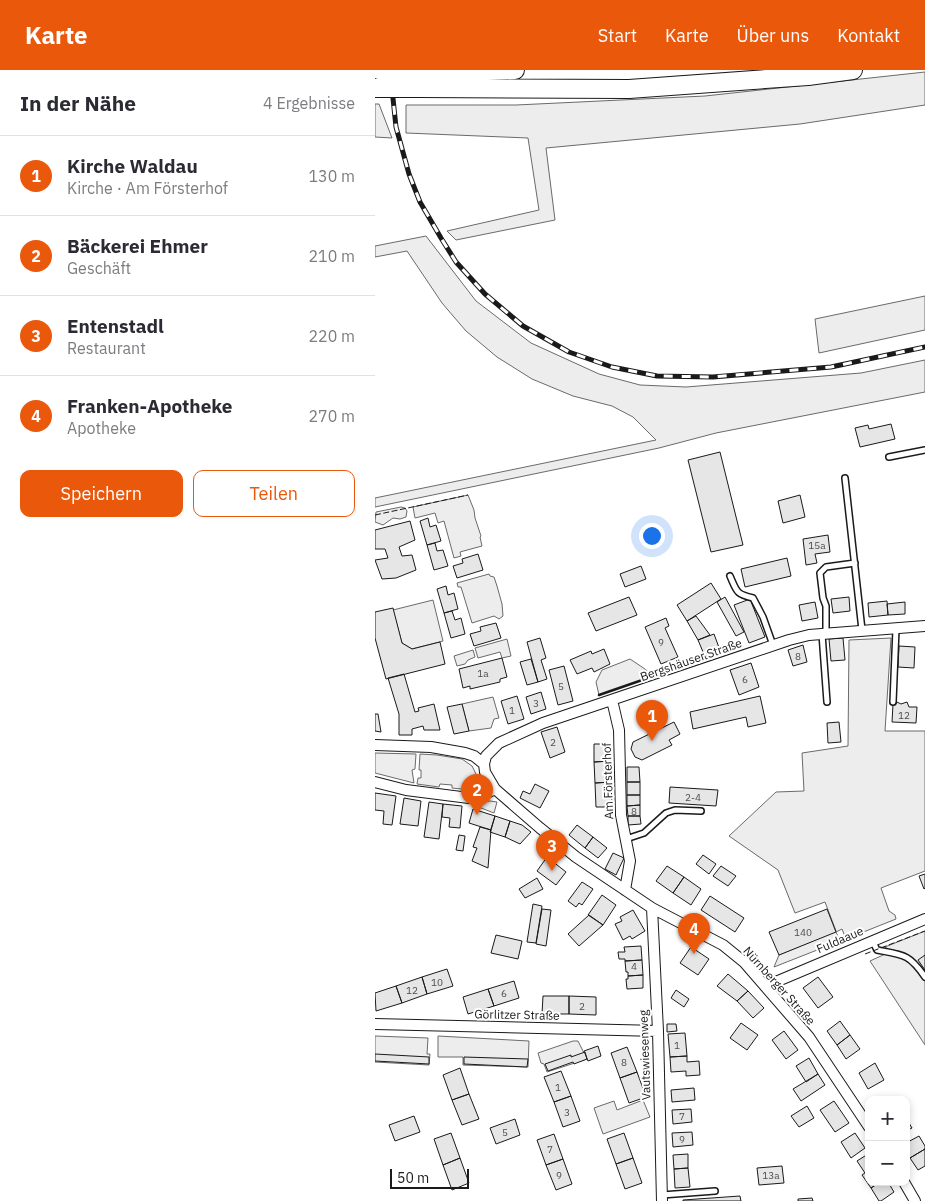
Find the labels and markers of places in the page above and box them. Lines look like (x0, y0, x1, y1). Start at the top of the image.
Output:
pin: 1 (636, 700, 668, 741)
pin: 2 (461, 774, 493, 815)
pin: 3 (536, 830, 568, 871)
pin: 4 (678, 913, 710, 954)

